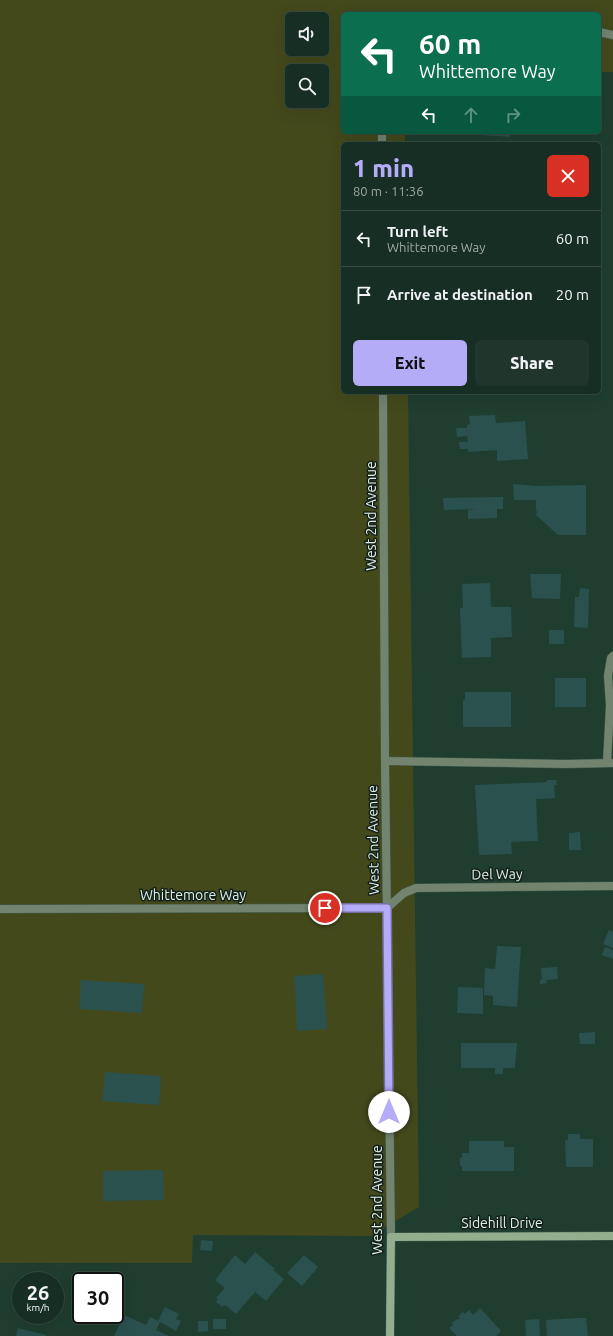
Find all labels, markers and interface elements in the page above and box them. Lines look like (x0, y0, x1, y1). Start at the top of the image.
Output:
map controls (285, 12, 329, 108)
button: sound (285, 12, 329, 56)
icon: left (353, 28, 405, 80)
text: 60 m (419, 28, 481, 59)
text: Whittemore Way (419, 61, 555, 81)
button: search (285, 64, 329, 108)
icon: left (418, 104, 440, 126)
icon: ahead (460, 104, 482, 126)
icon: right (502, 104, 524, 126)
text: 1 min (353, 155, 414, 182)
button: close (547, 155, 589, 197)
text: 80 m · 11:36 (353, 184, 424, 198)
text: Turn left (387, 223, 448, 240)
icon: left (353, 228, 375, 250)
text: 60 m (556, 230, 589, 247)
text: Whittemore Way (387, 240, 486, 254)
icon: arrive (353, 284, 375, 306)
text: Arrive at destination (387, 286, 533, 303)
text: 20 m (556, 286, 589, 303)
button: Exit (353, 340, 467, 386)
button: Share (475, 340, 589, 386)
street label: West 2nd Avenue (363, 461, 379, 571)
street label: West 2nd Avenue (364, 785, 382, 895)
street label: Del Way (471, 866, 523, 882)
street label: Whittemore Way (140, 887, 246, 903)
pin (308, 891, 342, 925)
icon: arrive (314, 897, 336, 919)
position arrow (368, 1091, 410, 1133)
street label: West 2nd Avenue (369, 1145, 385, 1255)
street label: Sidehill Drive (461, 1215, 543, 1231)
speed limit sign: 30 (72, 1272, 124, 1324)
text: 26 (27, 1281, 49, 1304)
text: km/h (26, 1302, 50, 1313)

